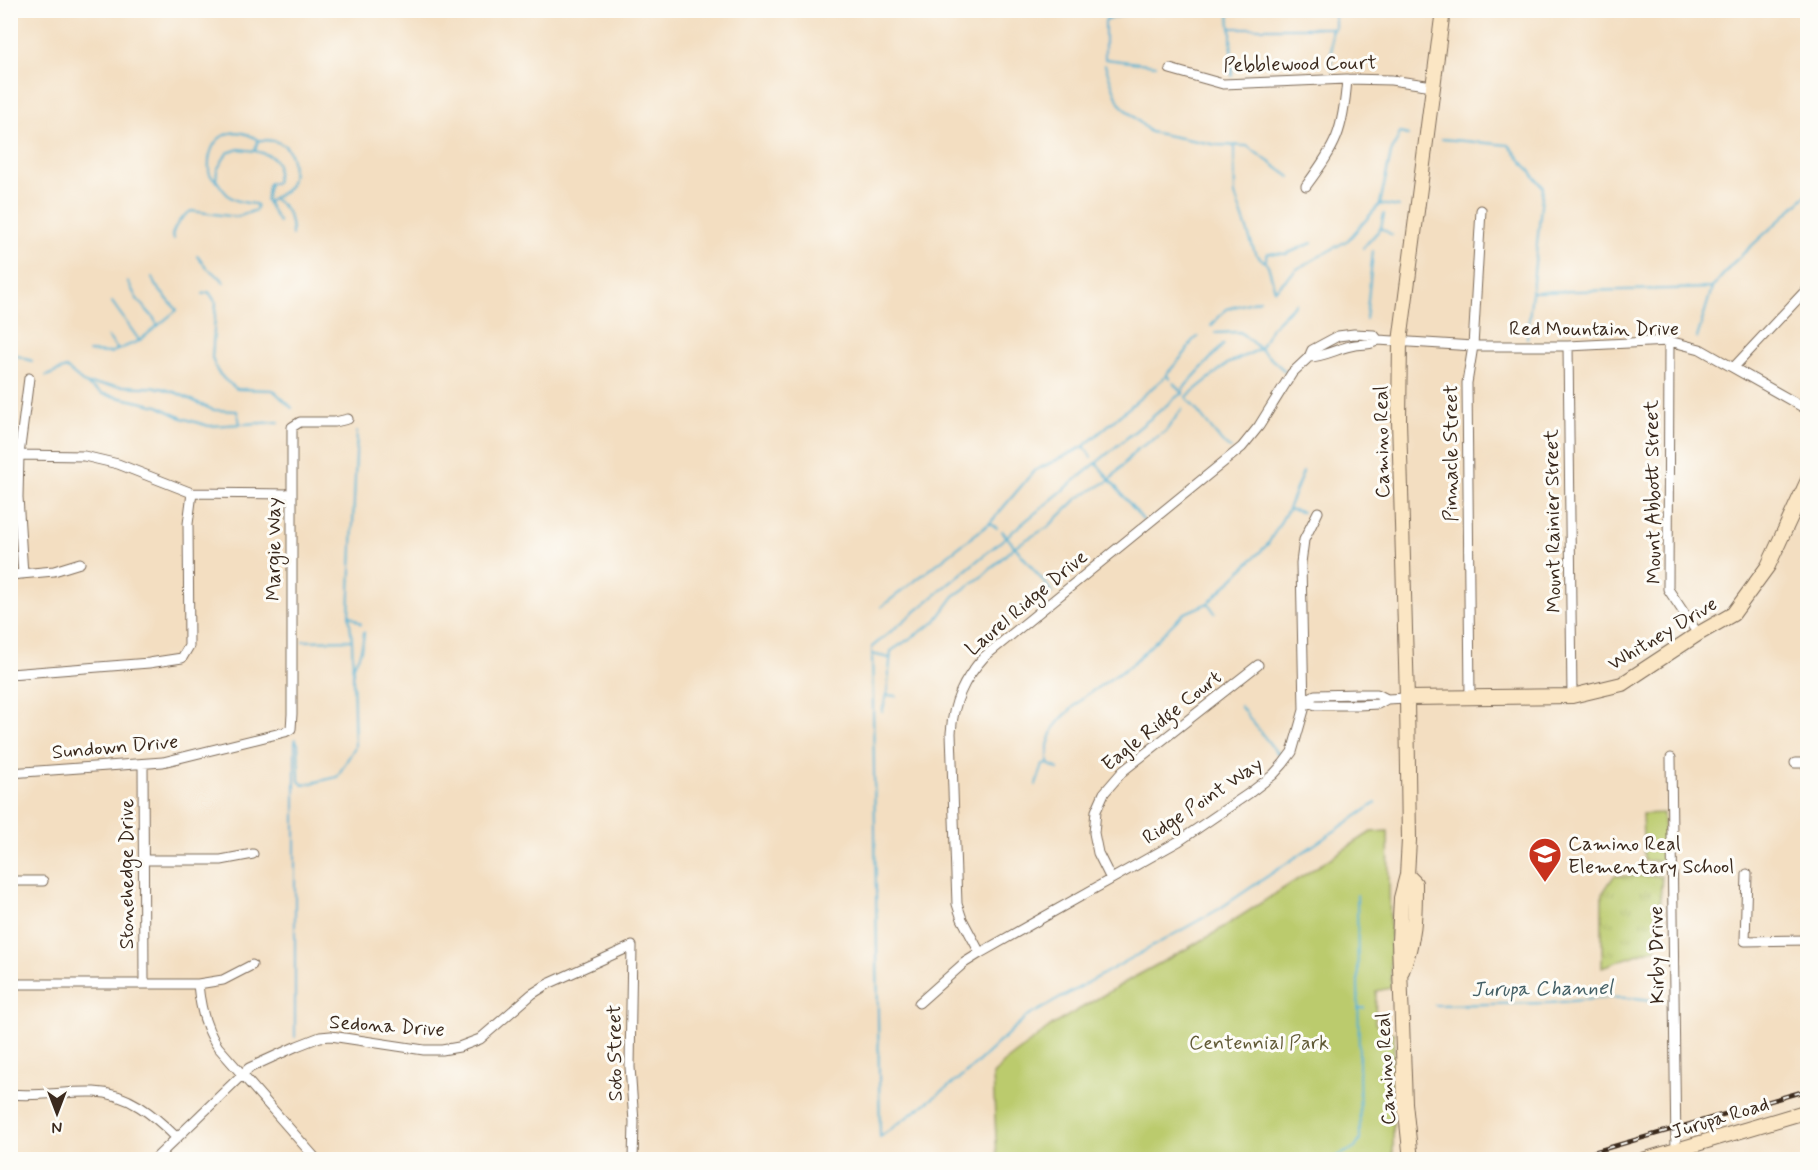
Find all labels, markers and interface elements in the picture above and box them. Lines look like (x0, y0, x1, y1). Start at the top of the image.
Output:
street label: Pebblewood Court (1223, 50, 1377, 79)
street label: Red Mountain Drive (1509, 316, 1679, 343)
street label: Pinnacle Street (1438, 384, 1465, 522)
street label: Camino Real (1368, 385, 1397, 499)
street label: Mount Abbott Street (1638, 399, 1669, 584)
street label: Mount Rainier Street (1538, 429, 1569, 613)
street label: Margie Way (261, 497, 289, 601)
street label: Laurel Ridge Drive (960, 544, 1095, 663)
street label: Whitney Drive (1603, 591, 1723, 678)
street label: Eagle Ridge Court (1096, 664, 1229, 779)
street label: Sundown Drive (51, 729, 179, 766)
street label: Ridge Point Way (1137, 751, 1269, 852)
street label: Stonehedge Drive (114, 799, 142, 949)
place label: Camino Real Elementary School (1568, 831, 1734, 881)
school or university icon: Camino Real Elementary School (1527, 836, 1563, 883)
street label: Kirby Drive (1643, 906, 1672, 1004)
water label: Jurupa Channel (1471, 974, 1615, 1004)
street label: Soto Street (601, 1004, 630, 1101)
street label: Sedona Drive (328, 1009, 446, 1044)
street label: Camino Real (1370, 1012, 1403, 1126)
park label: Centennial Park (1189, 1030, 1329, 1057)
north arrow (27, 1083, 87, 1143)
street label: Jurupa Road (1668, 1091, 1772, 1146)
text: N (52, 1116, 62, 1137)

